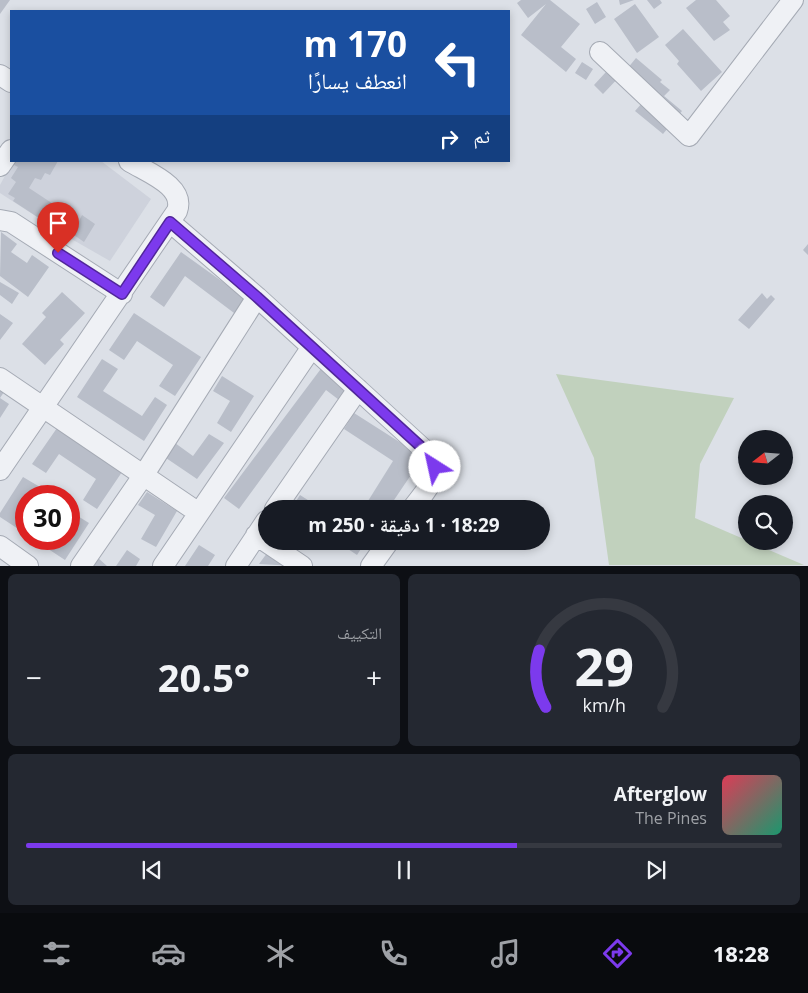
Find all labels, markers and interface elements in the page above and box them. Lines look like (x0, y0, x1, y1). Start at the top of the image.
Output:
text: 170 m (303, 20, 407, 67)
icon: left (425, 30, 490, 95)
text: انعطف يسارًا (308, 65, 407, 95)
text: ثم (473, 123, 490, 149)
icon: right (435, 125, 463, 153)
pin (37, 202, 79, 253)
icon: arrive (44, 209, 72, 237)
north arrow (738, 430, 792, 485)
map controls (738, 430, 793, 550)
position arrow (408, 440, 460, 492)
speed limit sign: 30 (15, 485, 80, 550)
button: search (738, 495, 793, 550)
text: 18:29 · 1 دقيقة · 250 m (308, 512, 500, 538)
text: التكييف (337, 622, 382, 644)
text: 29 (574, 630, 634, 701)
text: 20.5° (158, 651, 250, 703)
text: − (26, 658, 42, 696)
text: + (366, 658, 382, 696)
text: km/h (582, 693, 626, 717)
text: Afterglow (614, 781, 707, 807)
text: The Pines (635, 807, 707, 829)
icon: previous (138, 856, 166, 884)
icon: pause (390, 856, 418, 884)
icon: next (642, 856, 670, 884)
icon: filters (39, 936, 74, 971)
icon: car (151, 936, 186, 971)
icon: climate (263, 936, 298, 971)
icon: phone (376, 936, 411, 971)
icon: music (488, 936, 523, 971)
icon: directions (600, 936, 635, 971)
text: 18:28 (713, 938, 769, 968)

